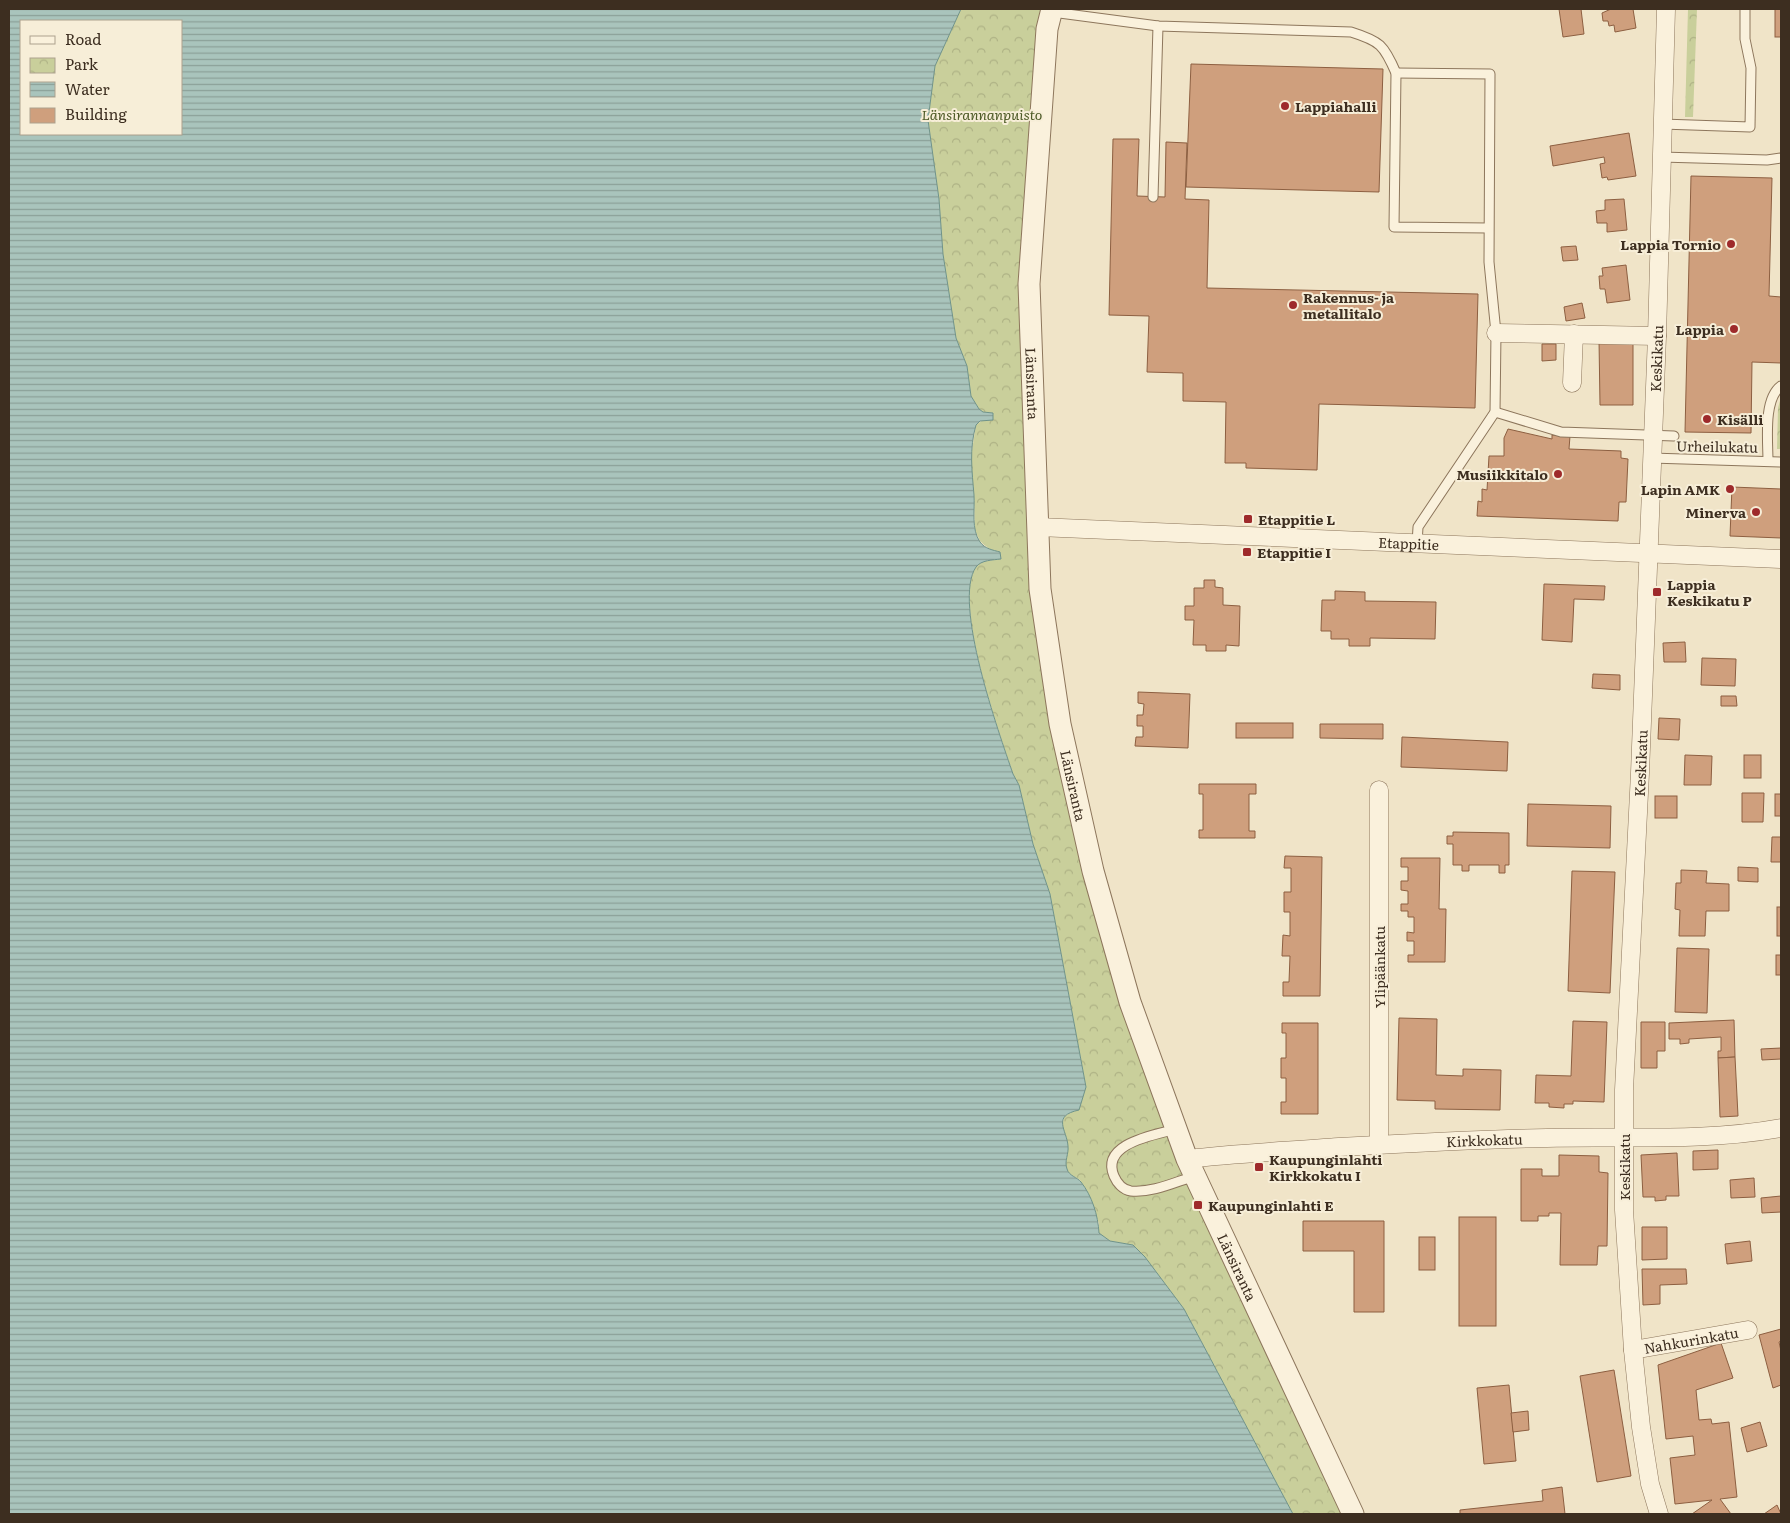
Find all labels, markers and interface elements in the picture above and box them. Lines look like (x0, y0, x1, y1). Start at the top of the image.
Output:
legend (20, 20, 182, 135)
text: Road (65, 27, 101, 50)
text: Park (65, 52, 99, 75)
text: Water (65, 77, 110, 100)
place label: Lappiahalli (1295, 96, 1377, 116)
marker: Lappiahalli (1279, 100, 1291, 112)
text: Building (65, 102, 127, 125)
park label: Länsirannanpuisto (922, 104, 1042, 124)
place label: Lappia Tornio (1620, 234, 1721, 254)
marker: Lappia Tornio (1725, 238, 1737, 250)
place label: Rakennus- ja metallitalo (1303, 287, 1395, 323)
marker: Rakennus- ja metallitalo (1287, 299, 1299, 311)
place label: Lappia (1675, 319, 1725, 339)
marker: Lappia (1728, 323, 1740, 335)
street label: Keskikatu (1645, 325, 1667, 392)
street label: Länsiranta (1021, 347, 1044, 421)
place label: Kisälli (1717, 409, 1763, 429)
marker: Kisälli (1701, 413, 1713, 425)
street label: Urheilukatu (1676, 435, 1758, 457)
place label: Musiikkitalo (1457, 464, 1548, 484)
marker: Musiikkitalo (1552, 468, 1564, 480)
place label: Lapin AMK (1641, 479, 1720, 499)
marker: Lapin AMK (1724, 483, 1736, 495)
place label: Minerva (1686, 502, 1747, 522)
marker: Minerva (1750, 506, 1762, 518)
place label: Etappitie L (1258, 509, 1335, 529)
marker: Etappitie L (1242, 513, 1254, 525)
street label: Etappitie (1378, 532, 1439, 554)
place label: Etappitie I (1257, 542, 1331, 562)
marker: Etappitie I (1241, 546, 1253, 558)
place label: Lappia Keskikatu P (1667, 574, 1752, 610)
marker: Lappia Keskikatu P (1651, 586, 1663, 598)
street label: Keskikatu (1629, 729, 1652, 797)
street label: Länsiranta (1056, 748, 1092, 824)
street label: Ylipäänkatu (1369, 926, 1389, 1008)
street label: Kirkkokatu (1446, 1128, 1523, 1151)
street label: Keskikatu (1614, 1133, 1634, 1200)
place label: Kaupunginlahti Kirkkokatu I (1269, 1149, 1382, 1185)
marker: Kaupunginlahti Kirkkokatu I (1253, 1161, 1265, 1173)
place label: Kaupunginlahti E (1208, 1195, 1334, 1215)
marker: Kaupunginlahti E (1192, 1199, 1204, 1211)
street label: Länsiranta (1213, 1230, 1262, 1304)
street label: Nahkurinkatu (1642, 1322, 1740, 1358)

